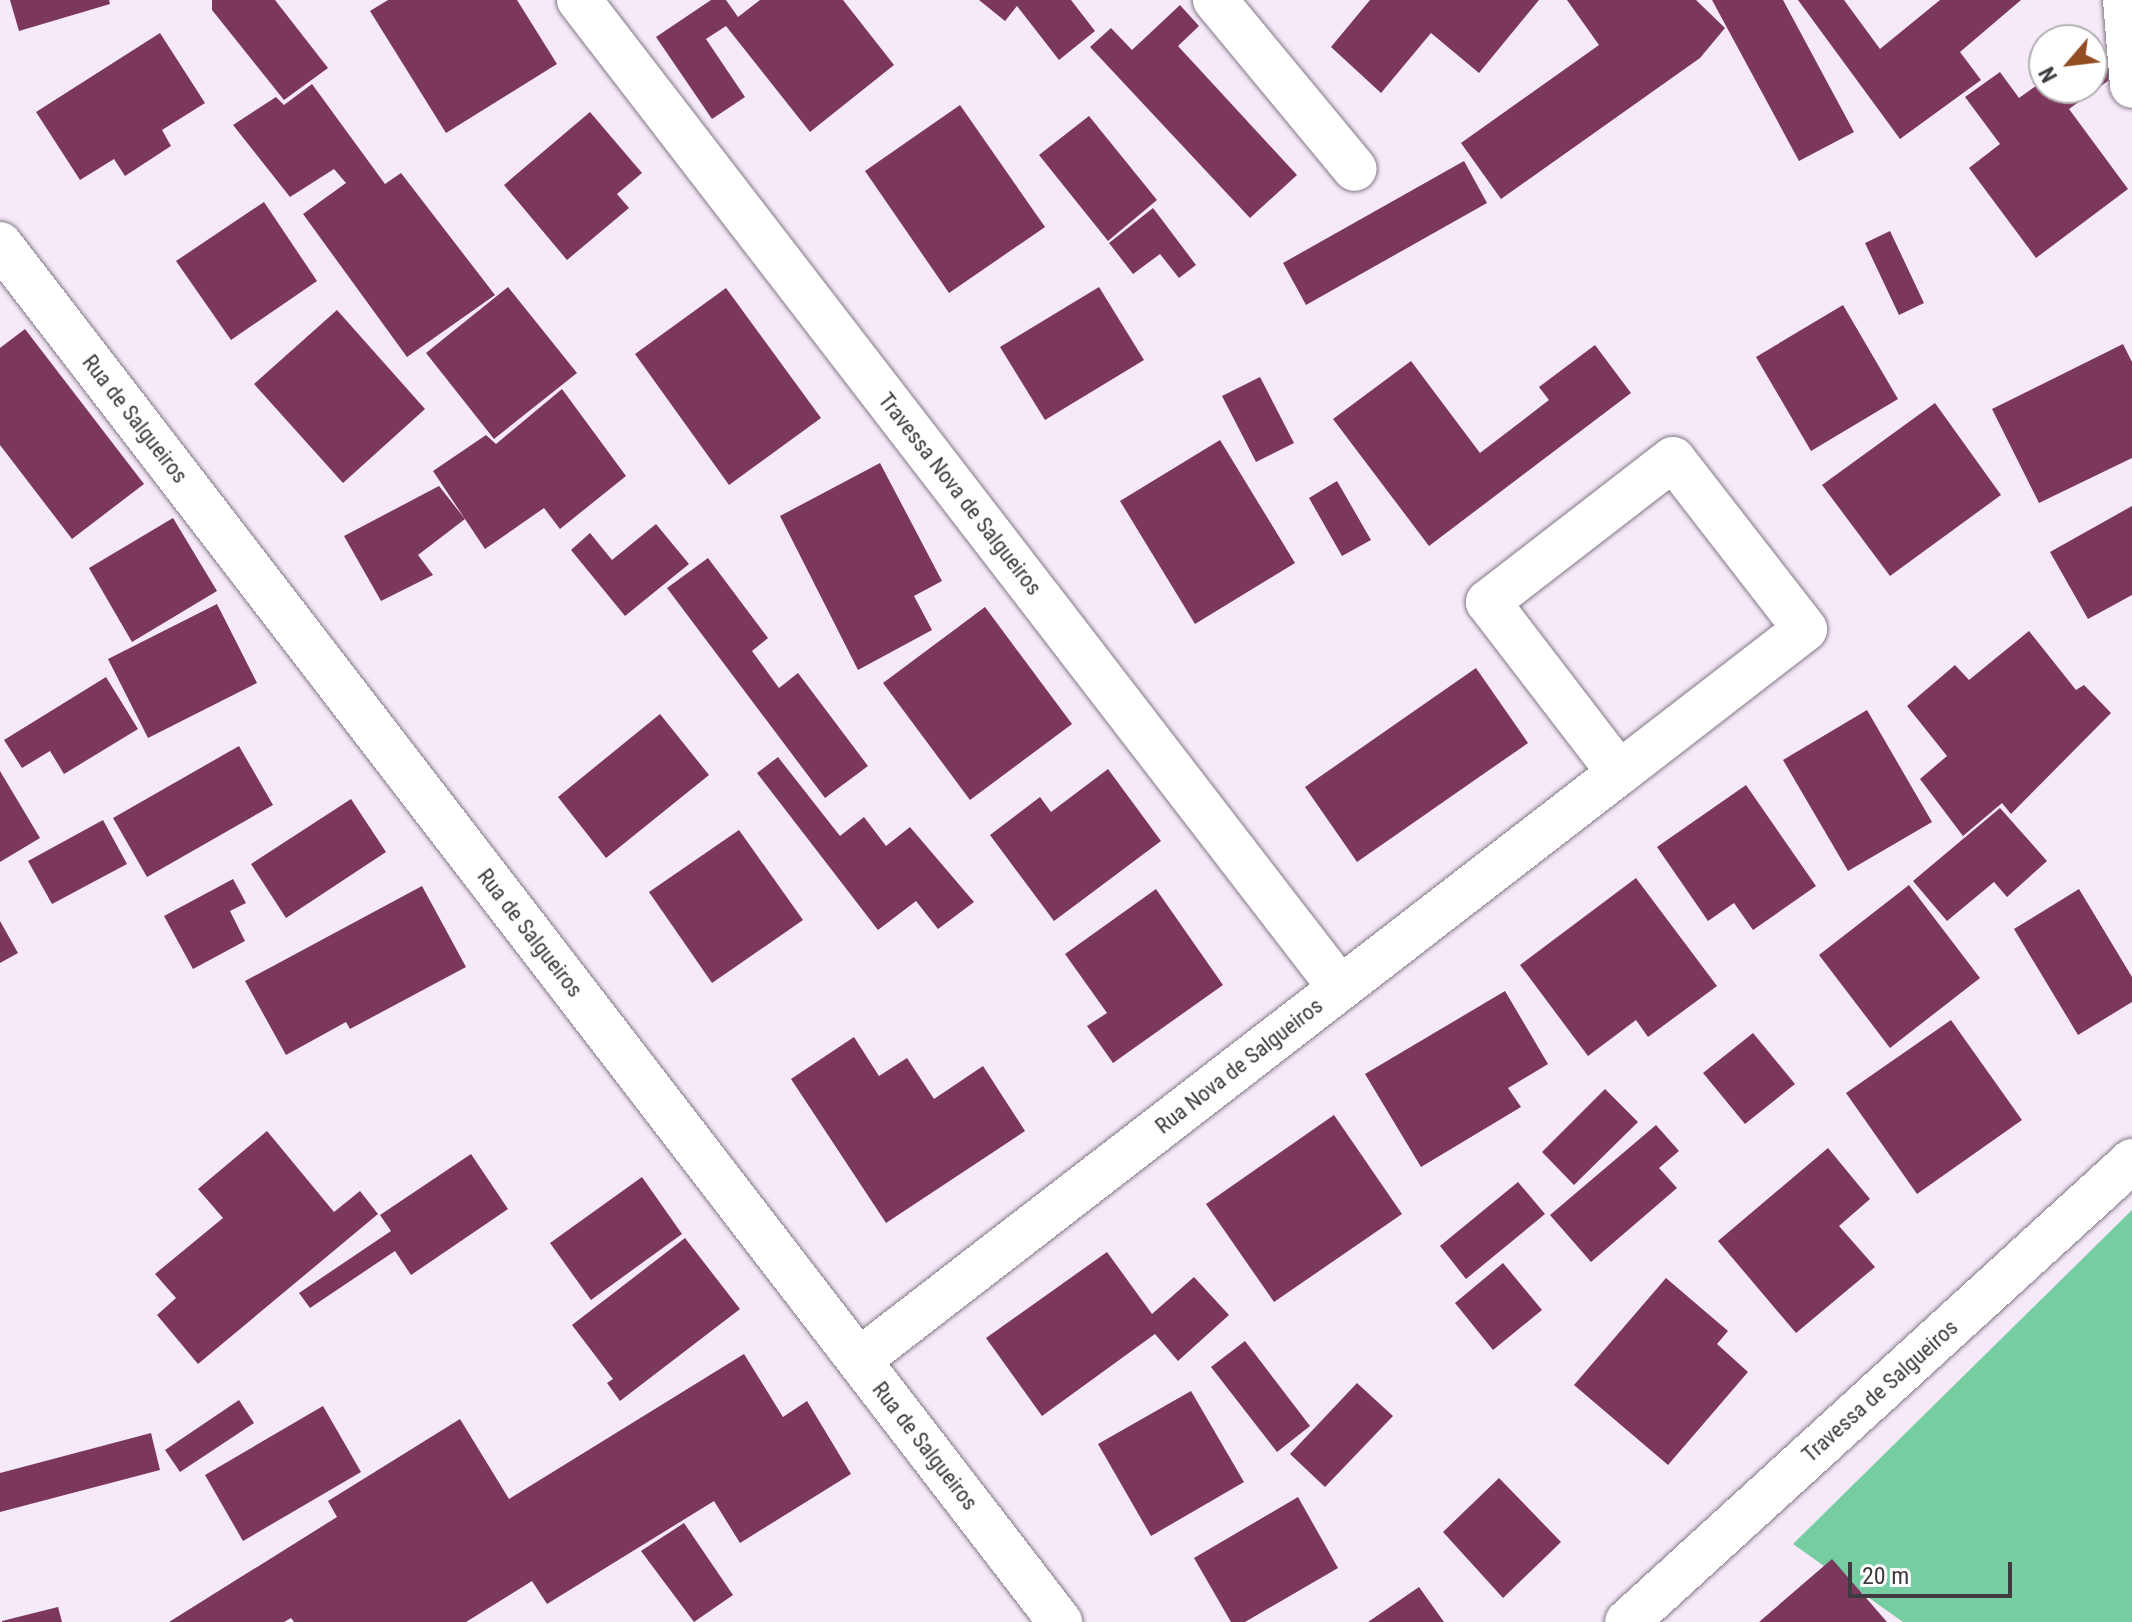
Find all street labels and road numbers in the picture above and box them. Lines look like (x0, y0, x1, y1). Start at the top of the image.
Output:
street label: Rua de Salgueiros (77, 350, 193, 488)
street label: Travessa Nova de Salgueiros (873, 388, 1047, 600)
street label: Rua de Salgueiros (472, 864, 588, 1002)
street label: Rua Nova de Salgueiros (1150, 993, 1328, 1139)
street label: Travessa de Salgueiros (1797, 1314, 1963, 1468)
street label: Rua de Salgueiros (867, 1377, 983, 1515)

